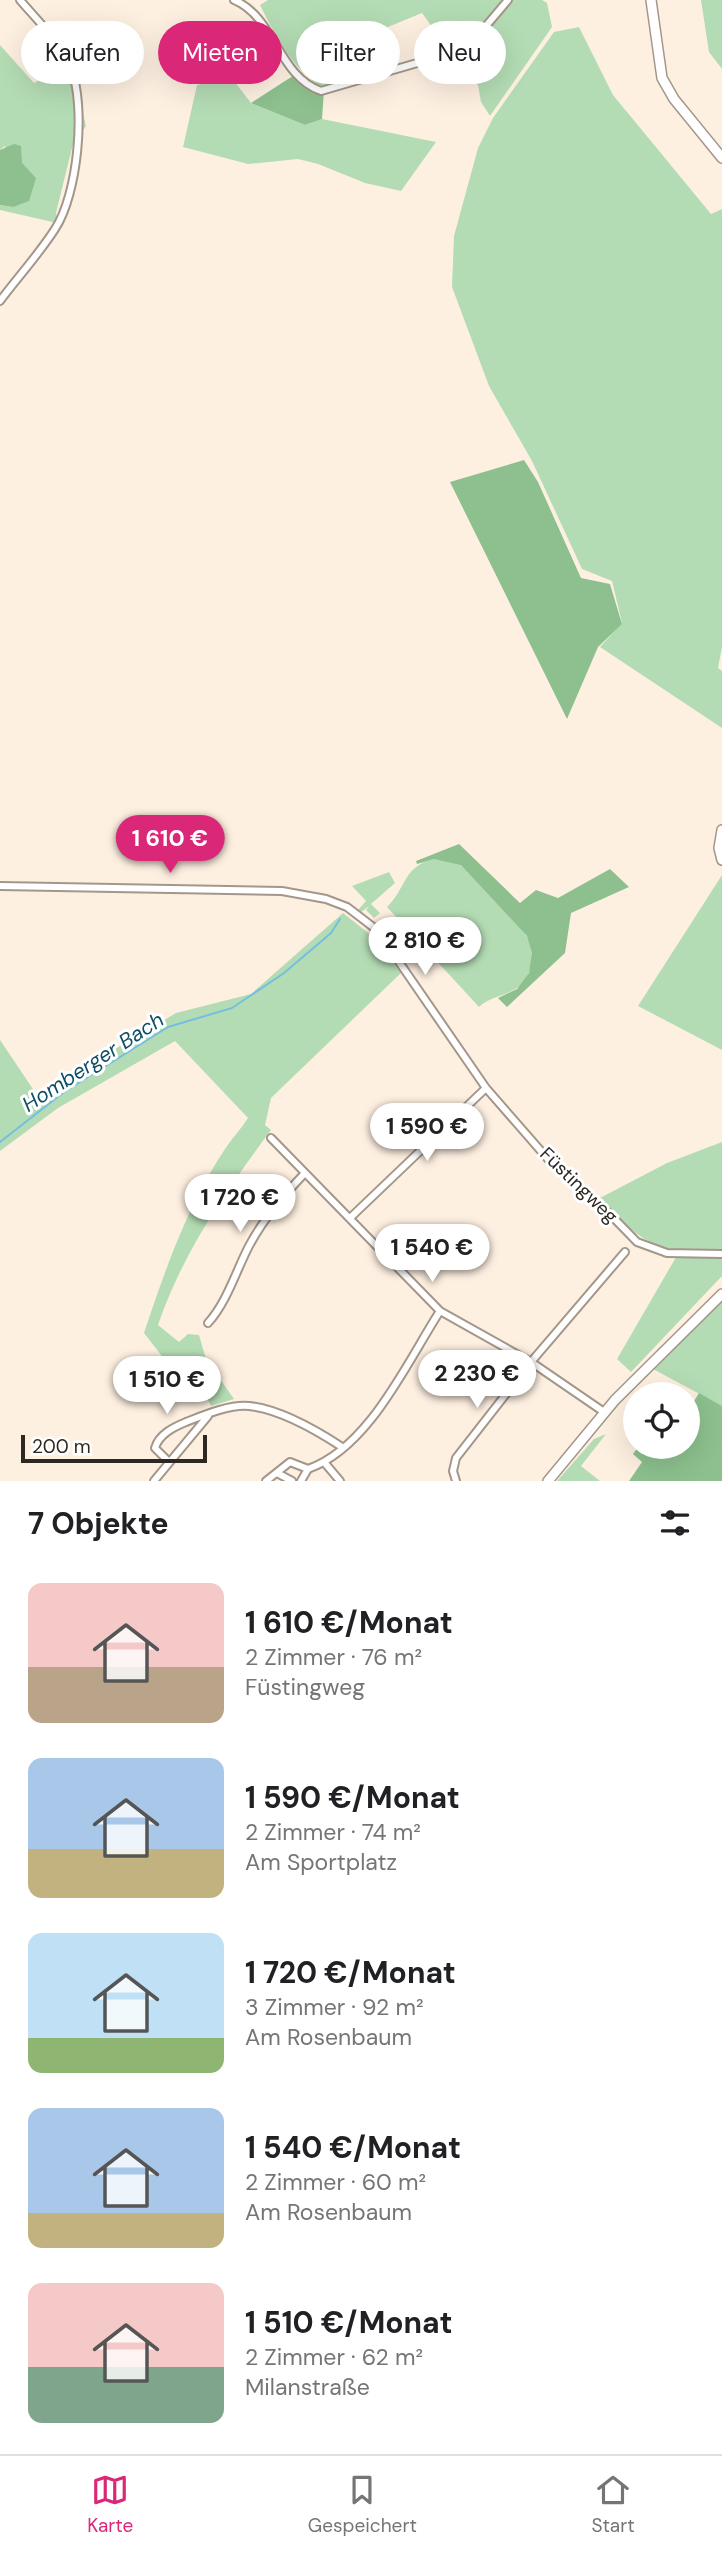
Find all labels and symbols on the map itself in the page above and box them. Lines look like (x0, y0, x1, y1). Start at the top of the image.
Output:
pin: 1 610 € (105, 816, 235, 875)
pin: 2 810 € (360, 918, 490, 977)
water label: Homberger Bach (17, 1006, 169, 1118)
pin: 1 590 € (362, 1104, 492, 1163)
street label: Füstingweg (535, 1142, 624, 1229)
pin: 1 720 € (175, 1174, 305, 1234)
pin: 1 540 € (367, 1224, 497, 1284)
pin: 2 230 € (412, 1350, 542, 1410)
pin: 1 510 € (102, 1356, 232, 1416)
scale bar (21, 1432, 206, 1464)

